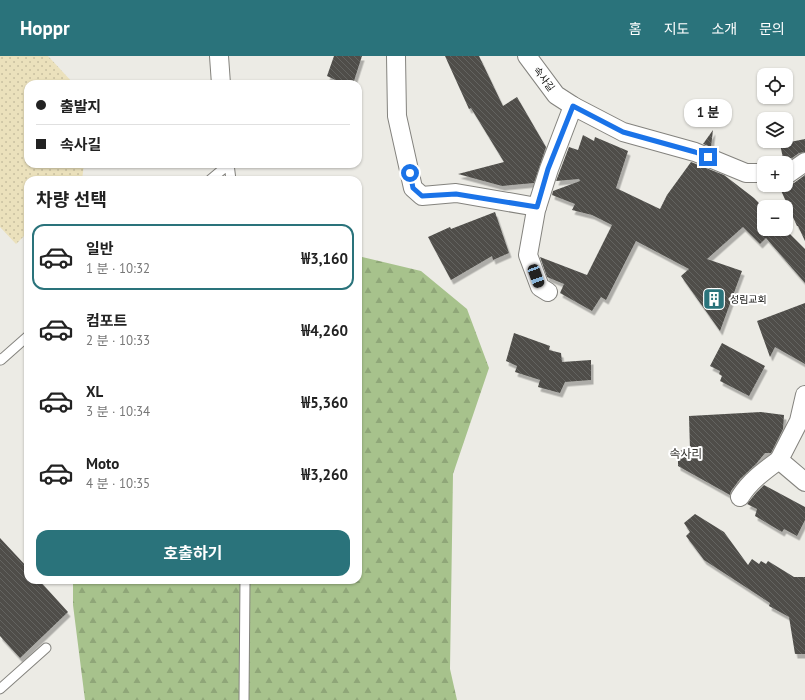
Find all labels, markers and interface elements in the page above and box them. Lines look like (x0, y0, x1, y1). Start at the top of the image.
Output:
text: Hoppr (20, 16, 70, 40)
text: 홈 (629, 20, 642, 38)
text: 지도 (664, 20, 689, 38)
text: 소개 (711, 20, 737, 38)
text: 문의 (759, 20, 785, 38)
street label: 속사길 (531, 64, 557, 94)
map controls (757, 68, 793, 236)
button: locate (757, 68, 793, 104)
text: 출발지 (60, 97, 101, 116)
callout: 1 분 (684, 99, 732, 127)
text: 1 분 (697, 104, 719, 121)
button: layers (757, 112, 793, 148)
text: 속사길 (60, 135, 101, 154)
route end (699, 148, 717, 166)
button: + (757, 156, 793, 192)
route start (401, 164, 419, 182)
text: 차량 선택 (36, 188, 107, 211)
button: − (757, 200, 793, 236)
icon: car (38, 239, 74, 275)
text: 일반 (86, 239, 114, 258)
text: ₩3,160 (301, 249, 348, 268)
text: 1 분 · 10:32 (86, 260, 150, 277)
car (526, 263, 546, 289)
building icon: 성림교회 (701, 286, 727, 312)
place label: 성림교회 (730, 293, 767, 306)
icon: car (38, 311, 74, 347)
text: 컴포트 (86, 311, 127, 330)
text: ₩4,260 (301, 321, 348, 340)
text: 2 분 · 10:33 (86, 332, 150, 349)
text: XL (86, 382, 103, 401)
icon: car (38, 383, 74, 419)
text: ₩5,360 (301, 393, 348, 412)
text: 3 분 · 10:34 (86, 403, 150, 420)
district label: 속사리 (669, 446, 703, 461)
text: Moto (86, 454, 119, 473)
icon: car (38, 455, 74, 491)
text: ₩3,260 (301, 465, 348, 484)
text: 4 분 · 10:35 (86, 475, 150, 492)
button: 호출하기 (36, 530, 350, 576)

